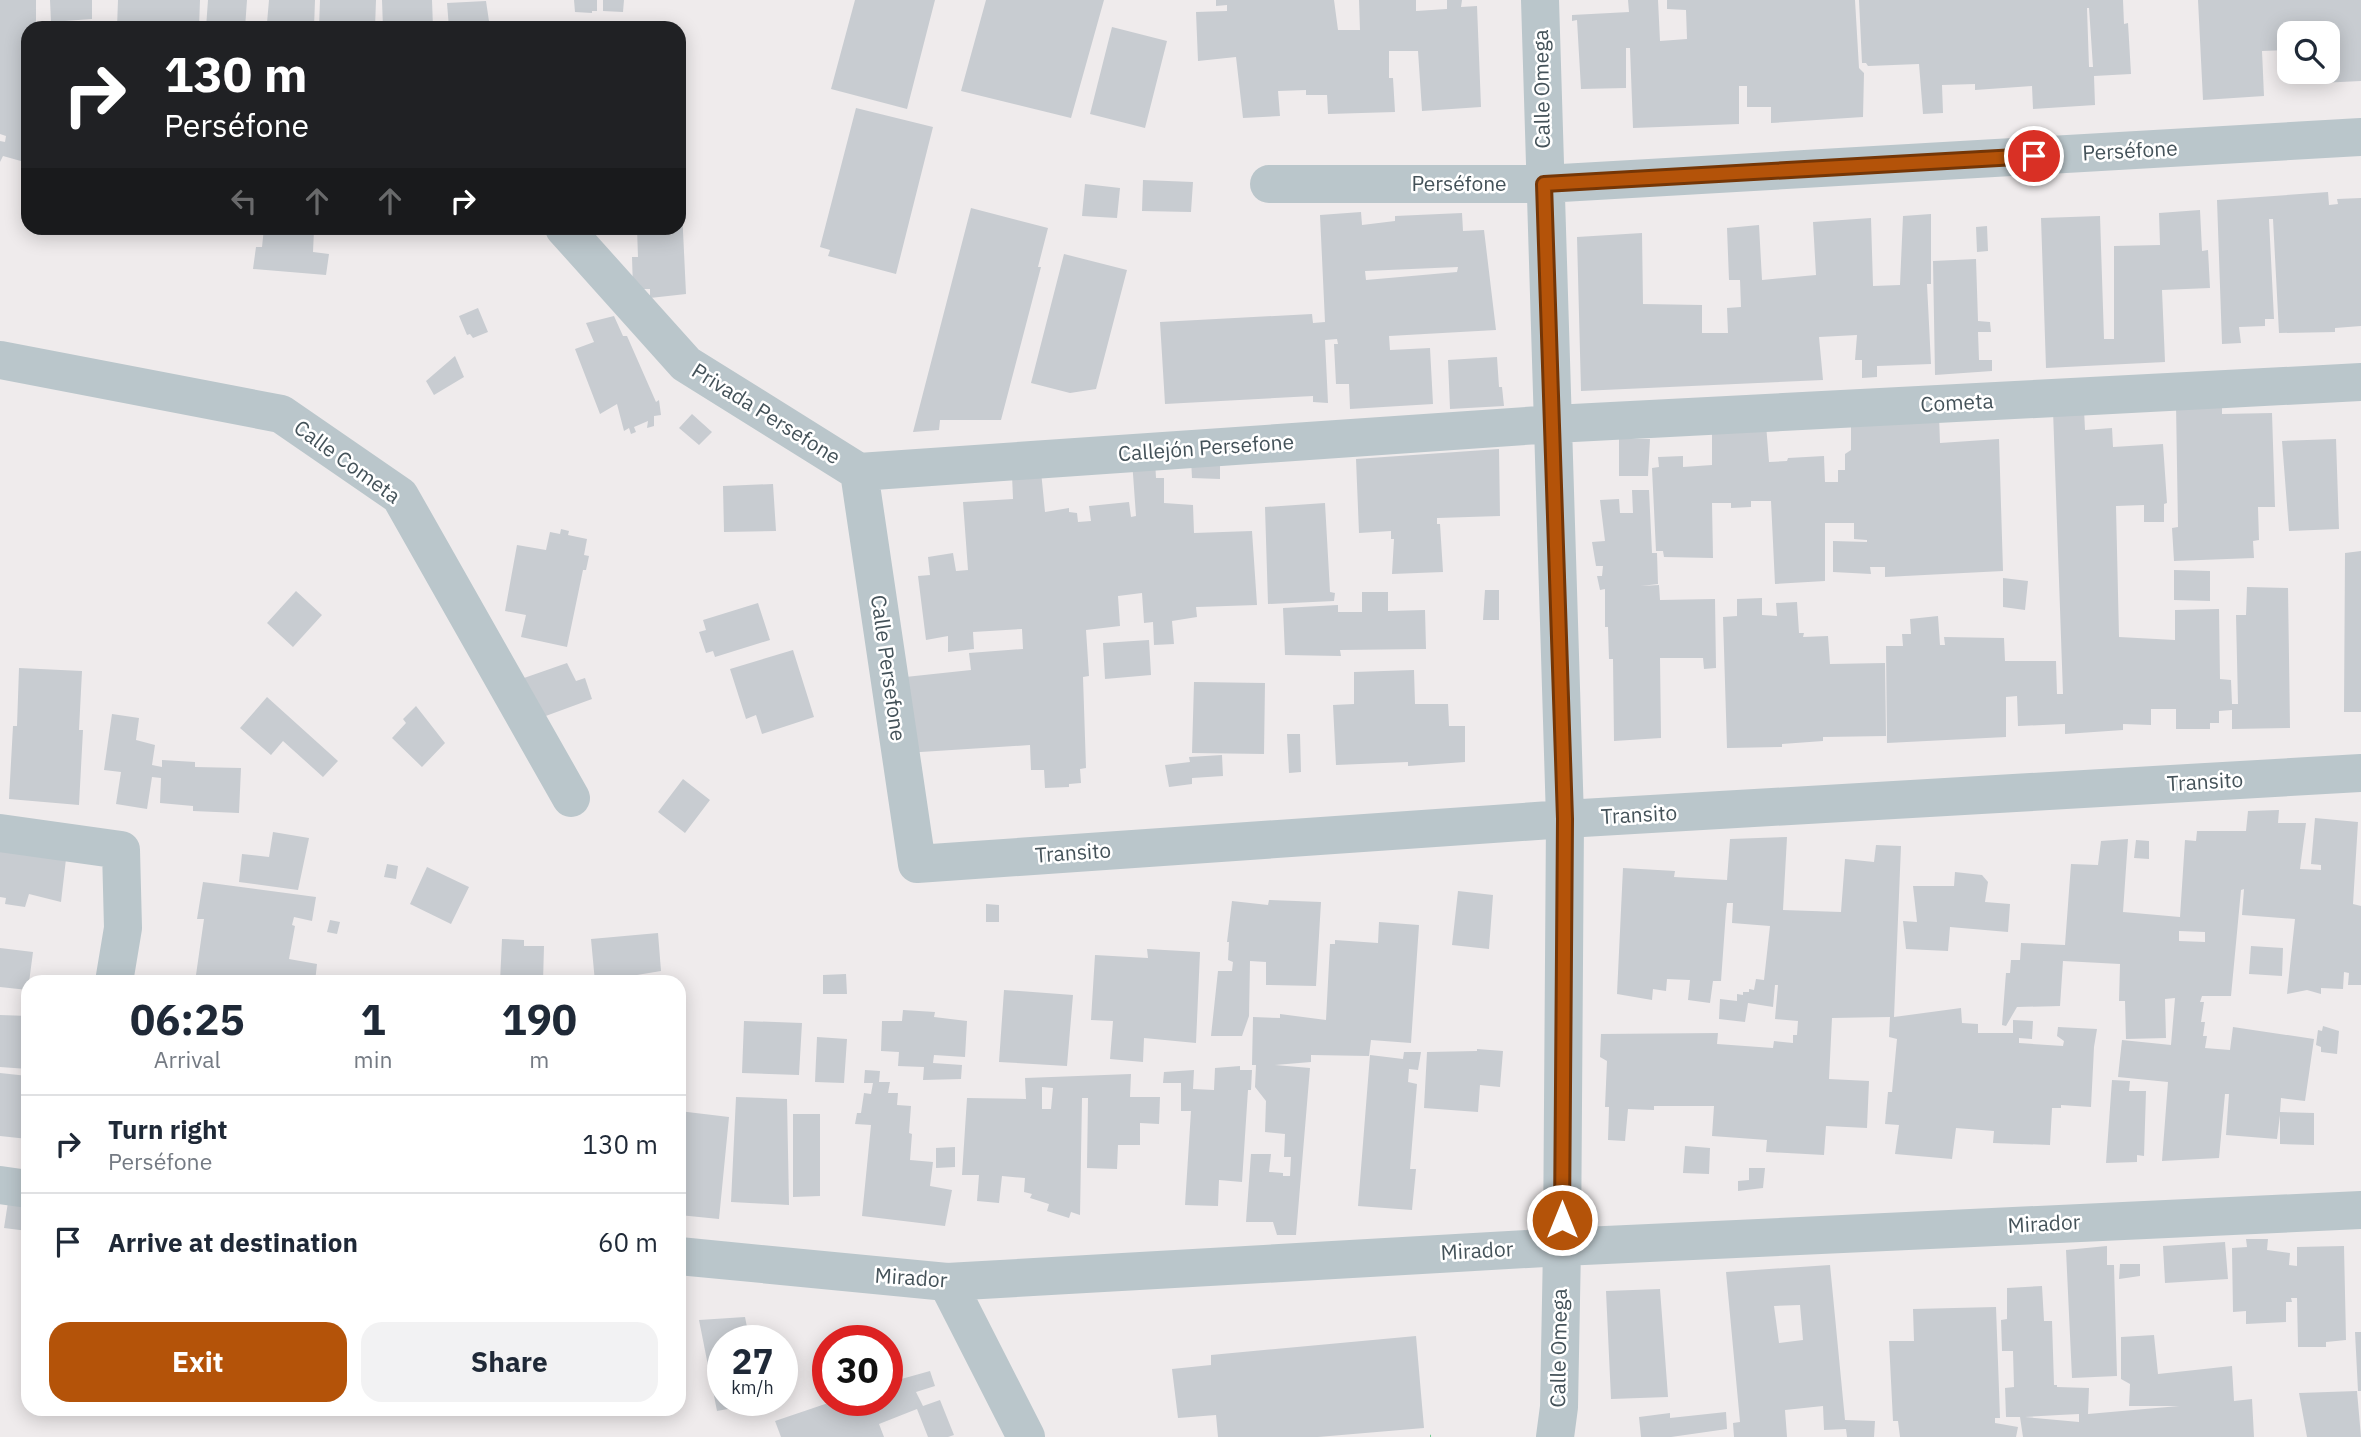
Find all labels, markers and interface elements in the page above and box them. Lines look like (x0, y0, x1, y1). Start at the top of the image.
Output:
map controls (2277, 21, 2340, 84)
button: search (2277, 21, 2340, 84)
street label: Calle Omega (1526, 29, 1556, 149)
text: 130 m (164, 42, 308, 105)
icon: right (49, 49, 140, 140)
text: Perséfone (164, 104, 309, 146)
pin (2004, 126, 2064, 186)
street label: Perséfone (2082, 134, 2178, 166)
icon: arrive (2015, 137, 2053, 175)
street label: Perséfone (1411, 169, 1507, 197)
icon: left (225, 182, 263, 220)
icon: ahead (298, 182, 336, 220)
icon: ahead (371, 182, 409, 220)
icon: right (444, 182, 482, 220)
street label: Privada Persefone (687, 356, 846, 470)
street label: Cometa (1920, 386, 1994, 418)
street label: Calle Cometa (289, 413, 407, 509)
street label: Callejón Persefone (1117, 427, 1295, 467)
street label: Calle Persefone (865, 593, 913, 743)
street label: Transito (2166, 765, 2244, 797)
street label: Transito (1600, 798, 1678, 830)
street label: Transito (1034, 835, 1112, 869)
text: 06:25 (130, 992, 245, 1047)
text: 1 (360, 992, 386, 1047)
text: 190 (501, 992, 577, 1047)
text: Arrival (154, 1044, 221, 1074)
text: min (354, 1044, 392, 1074)
text: m (529, 1044, 549, 1074)
text: Turn right (108, 1112, 227, 1146)
icon: right (49, 1125, 87, 1163)
text: 130 m (582, 1127, 658, 1161)
text: Perséfone (108, 1146, 212, 1176)
position arrow (1525, 1183, 1599, 1257)
street label: Mirador (2007, 1207, 2081, 1239)
icon: arrive (49, 1223, 87, 1261)
text: Arrive at destination (108, 1225, 358, 1259)
text: 60 m (598, 1225, 658, 1259)
street label: Mirador (1440, 1234, 1514, 1266)
street label: Mirador (874, 1260, 949, 1294)
street label: Calle Omega (1543, 1288, 1573, 1408)
button: Exit (49, 1322, 347, 1402)
button: Share (361, 1322, 658, 1402)
speed limit sign: 30 (812, 1325, 903, 1416)
text: 27 (731, 1338, 774, 1384)
text: km/h (731, 1376, 774, 1399)

